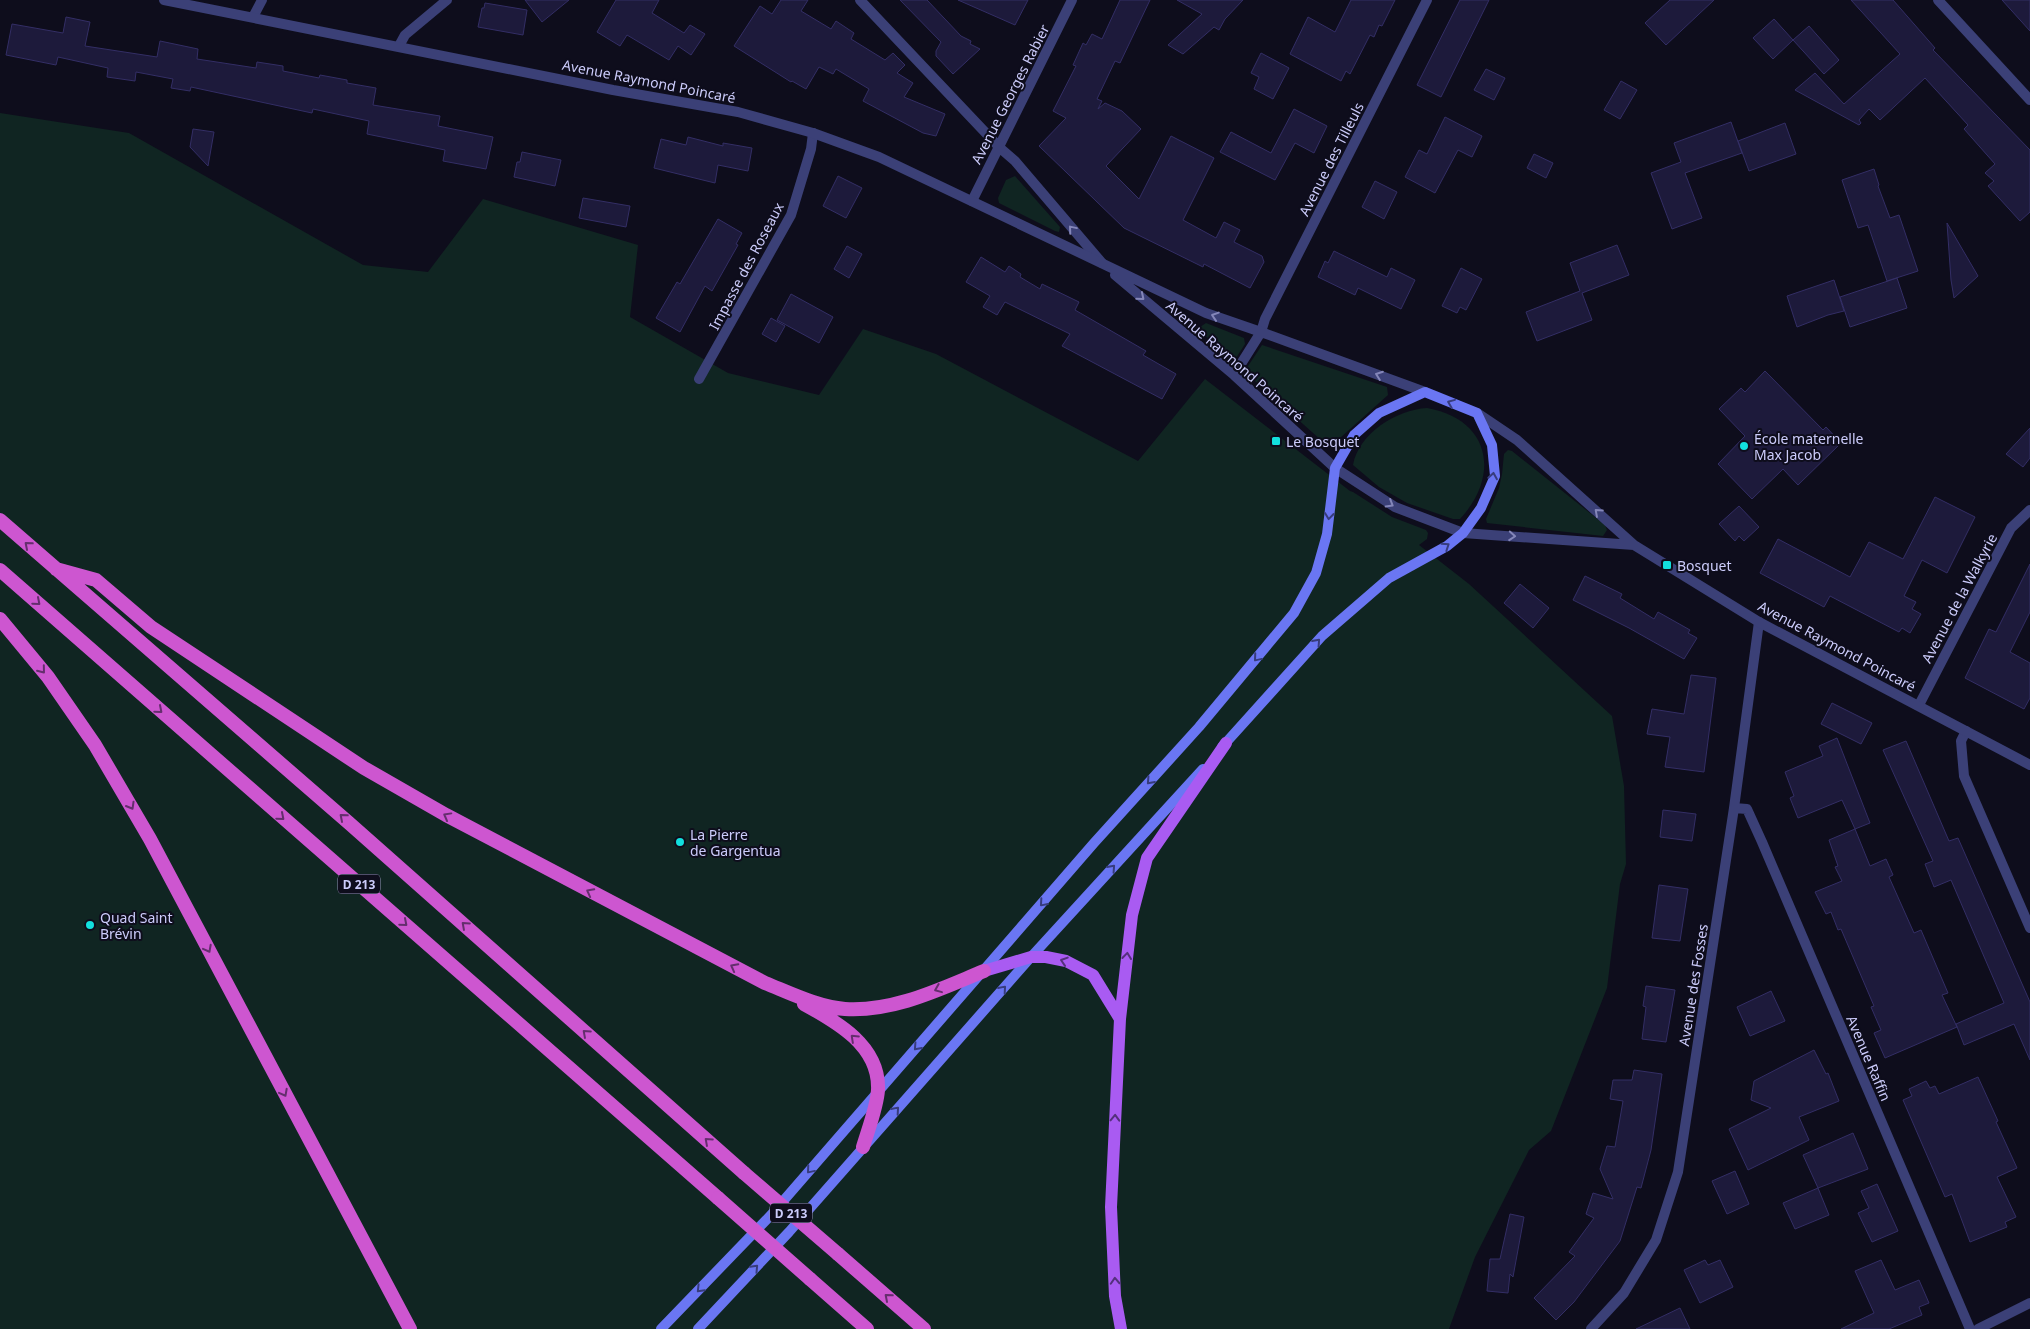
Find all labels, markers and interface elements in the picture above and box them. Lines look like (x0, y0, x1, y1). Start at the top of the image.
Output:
street label: Avenue Georges Rabier (967, 21, 1054, 167)
street label: Avenue Raymond Poincaré (561, 55, 737, 107)
street label: Avenue des Tilleuls (1294, 99, 1368, 219)
street label: Impasse des Roseaux (704, 198, 788, 333)
one-way arrow (1069, 225, 1078, 234)
one-way arrow (1136, 291, 1145, 300)
street label: Avenue Raymond Poincaré (1162, 296, 1308, 426)
one-way arrow (1211, 312, 1220, 322)
one-way arrow (1375, 371, 1384, 381)
one-way arrow (1447, 398, 1456, 409)
place label: École maternelle Max Jacob (1754, 429, 1864, 464)
place label: Le Bosquet (1286, 432, 1359, 451)
marker: Le Bosquet (1270, 435, 1282, 447)
marker: École maternelle Max Jacob (1738, 440, 1750, 452)
one-way arrow (1488, 471, 1498, 480)
one-way arrow (1385, 497, 1394, 507)
one-way arrow (1594, 509, 1603, 518)
one-way arrow (1324, 513, 1335, 521)
street label: Avenue de la Walkyrie (1917, 530, 2001, 666)
one-way arrow (1508, 531, 1516, 542)
one-way arrow (24, 541, 33, 550)
one-way arrow (1441, 542, 1450, 552)
place label: Bosquet (1677, 556, 1732, 575)
marker: Bosquet (1661, 559, 1673, 571)
street label: Avenue Raymond Poincaré (1755, 596, 1919, 696)
one-way arrow (31, 597, 40, 606)
one-way arrow (1311, 639, 1320, 648)
one-way arrow (1254, 652, 1262, 661)
one-way arrow (36, 665, 45, 674)
one-way arrow (153, 704, 162, 713)
one-way arrow (1147, 775, 1156, 784)
one-way arrow (124, 801, 134, 810)
one-way arrow (276, 811, 285, 820)
one-way arrow (443, 812, 452, 822)
one-way arrow (340, 815, 349, 823)
place label: La Pierre de Gargentua (690, 825, 781, 860)
marker: La Pierre de Gargentua (674, 836, 686, 848)
one-way arrow (1106, 865, 1115, 874)
road number: D 213 (338, 874, 380, 894)
one-way arrow (587, 888, 596, 898)
one-way arrow (1039, 897, 1048, 906)
place label: Quad Saint Brévin (100, 908, 173, 943)
one-way arrow (398, 918, 407, 927)
marker: Quad Saint Brévin (84, 919, 96, 931)
one-way arrow (461, 922, 470, 931)
street label: Avenue des Fosses (1674, 922, 1712, 1047)
one-way arrow (202, 944, 212, 953)
one-way arrow (1121, 952, 1132, 960)
one-way arrow (1060, 957, 1069, 967)
one-way arrow (731, 963, 740, 973)
one-way arrow (935, 984, 943, 994)
one-way arrow (997, 985, 1006, 994)
street label: Avenue Raffin (1842, 1012, 1896, 1104)
one-way arrow (583, 1030, 592, 1039)
one-way arrow (850, 1035, 859, 1044)
one-way arrow (914, 1041, 922, 1050)
one-way arrow (278, 1087, 288, 1096)
one-way arrow (890, 1107, 899, 1116)
one-way arrow (1110, 1114, 1121, 1122)
one-way arrow (704, 1137, 713, 1146)
one-way arrow (807, 1164, 816, 1173)
road number: D 213 (770, 1204, 812, 1222)
one-way arrow (749, 1265, 758, 1274)
one-way arrow (1109, 1277, 1120, 1285)
one-way arrow (697, 1283, 706, 1292)
one-way arrow (884, 1294, 893, 1303)

